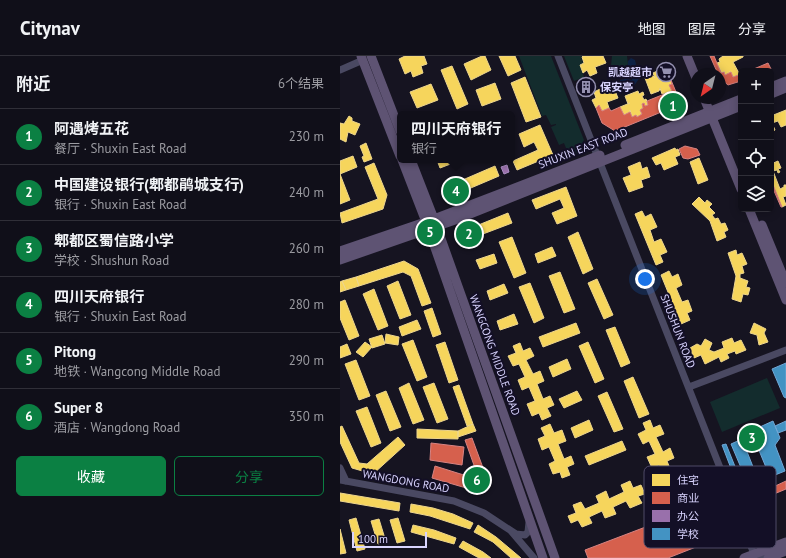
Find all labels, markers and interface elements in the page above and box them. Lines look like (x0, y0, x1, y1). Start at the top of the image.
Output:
text: Citynav (20, 16, 80, 40)
text: 地图 (638, 20, 666, 38)
text: 图层 (688, 20, 716, 38)
text: 分享 (738, 20, 766, 38)
supermarket icon: 凯越超市 (655, 61, 677, 83)
place label: 凯越超市 (608, 65, 652, 79)
north arrow (690, 68, 726, 104)
map controls (738, 68, 774, 212)
button: + (738, 68, 774, 104)
text: 附近 (16, 73, 50, 95)
text: 6个结果 (278, 75, 324, 92)
building icon: 保安亭 (575, 76, 597, 98)
place label: 保安亭 (600, 80, 633, 94)
pin: 1 (660, 91, 686, 121)
button: − (738, 104, 774, 140)
popup (397, 111, 515, 163)
text: 阿遇烤五花 (54, 119, 129, 138)
text: 四川天府银行 (411, 119, 501, 138)
street label: SHUXIN EAST ROAD (536, 125, 630, 171)
text: 1 (25, 128, 33, 145)
text: 230 m (289, 128, 324, 145)
text: 餐厅 · Shuxin East Road (54, 140, 186, 157)
text: 银行 (411, 140, 437, 157)
button: locate (738, 140, 774, 176)
text: 中国建设银行(郫都鹃城支行) (54, 175, 244, 194)
pin: 4 (443, 176, 469, 206)
button: layers (738, 176, 774, 212)
text: 2 (25, 184, 33, 201)
text: 240 m (289, 184, 324, 201)
text: 银行 · Shuxin East Road (54, 196, 186, 213)
pin: 5 (417, 217, 443, 247)
pin: 2 (456, 219, 482, 249)
text: 郫都区蜀信路小学 (54, 231, 174, 250)
text: 3 (25, 240, 33, 257)
text: 260 m (289, 240, 324, 257)
text: 学校 · Shushun Road (54, 252, 169, 269)
your location (635, 269, 655, 289)
text: 四川天府银行 (54, 287, 144, 306)
street label: SHUSHUN ROAD (657, 292, 699, 370)
street label: WANGCONG MIDDLE ROAD (467, 293, 523, 417)
text: 4 (25, 296, 33, 313)
text: 280 m (289, 296, 324, 313)
text: 银行 · Shuxin East Road (54, 308, 186, 325)
text: Pitong (54, 342, 96, 361)
text: 5 (25, 352, 33, 369)
text: 290 m (289, 352, 324, 369)
text: 地铁 · Wangcong Middle Road (54, 363, 220, 380)
text: Super 8 (54, 398, 103, 417)
text: 6 (25, 408, 33, 425)
text: 350 m (289, 408, 324, 425)
text: 酒店 · Wangdong Road (54, 419, 180, 436)
pin: 3 (739, 423, 765, 453)
button: 收藏 (16, 456, 166, 496)
button: 分享 (174, 456, 324, 496)
pin: 6 (464, 465, 490, 495)
street label: WANGDONG ROAD (361, 466, 451, 496)
legend (644, 466, 776, 548)
text: 住宅 (677, 473, 699, 487)
text: 商业 (677, 491, 699, 505)
text: 办公 (677, 509, 699, 523)
text: 学校 (677, 527, 699, 541)
scale bar (352, 530, 427, 549)
text: 100 m (358, 532, 388, 546)

